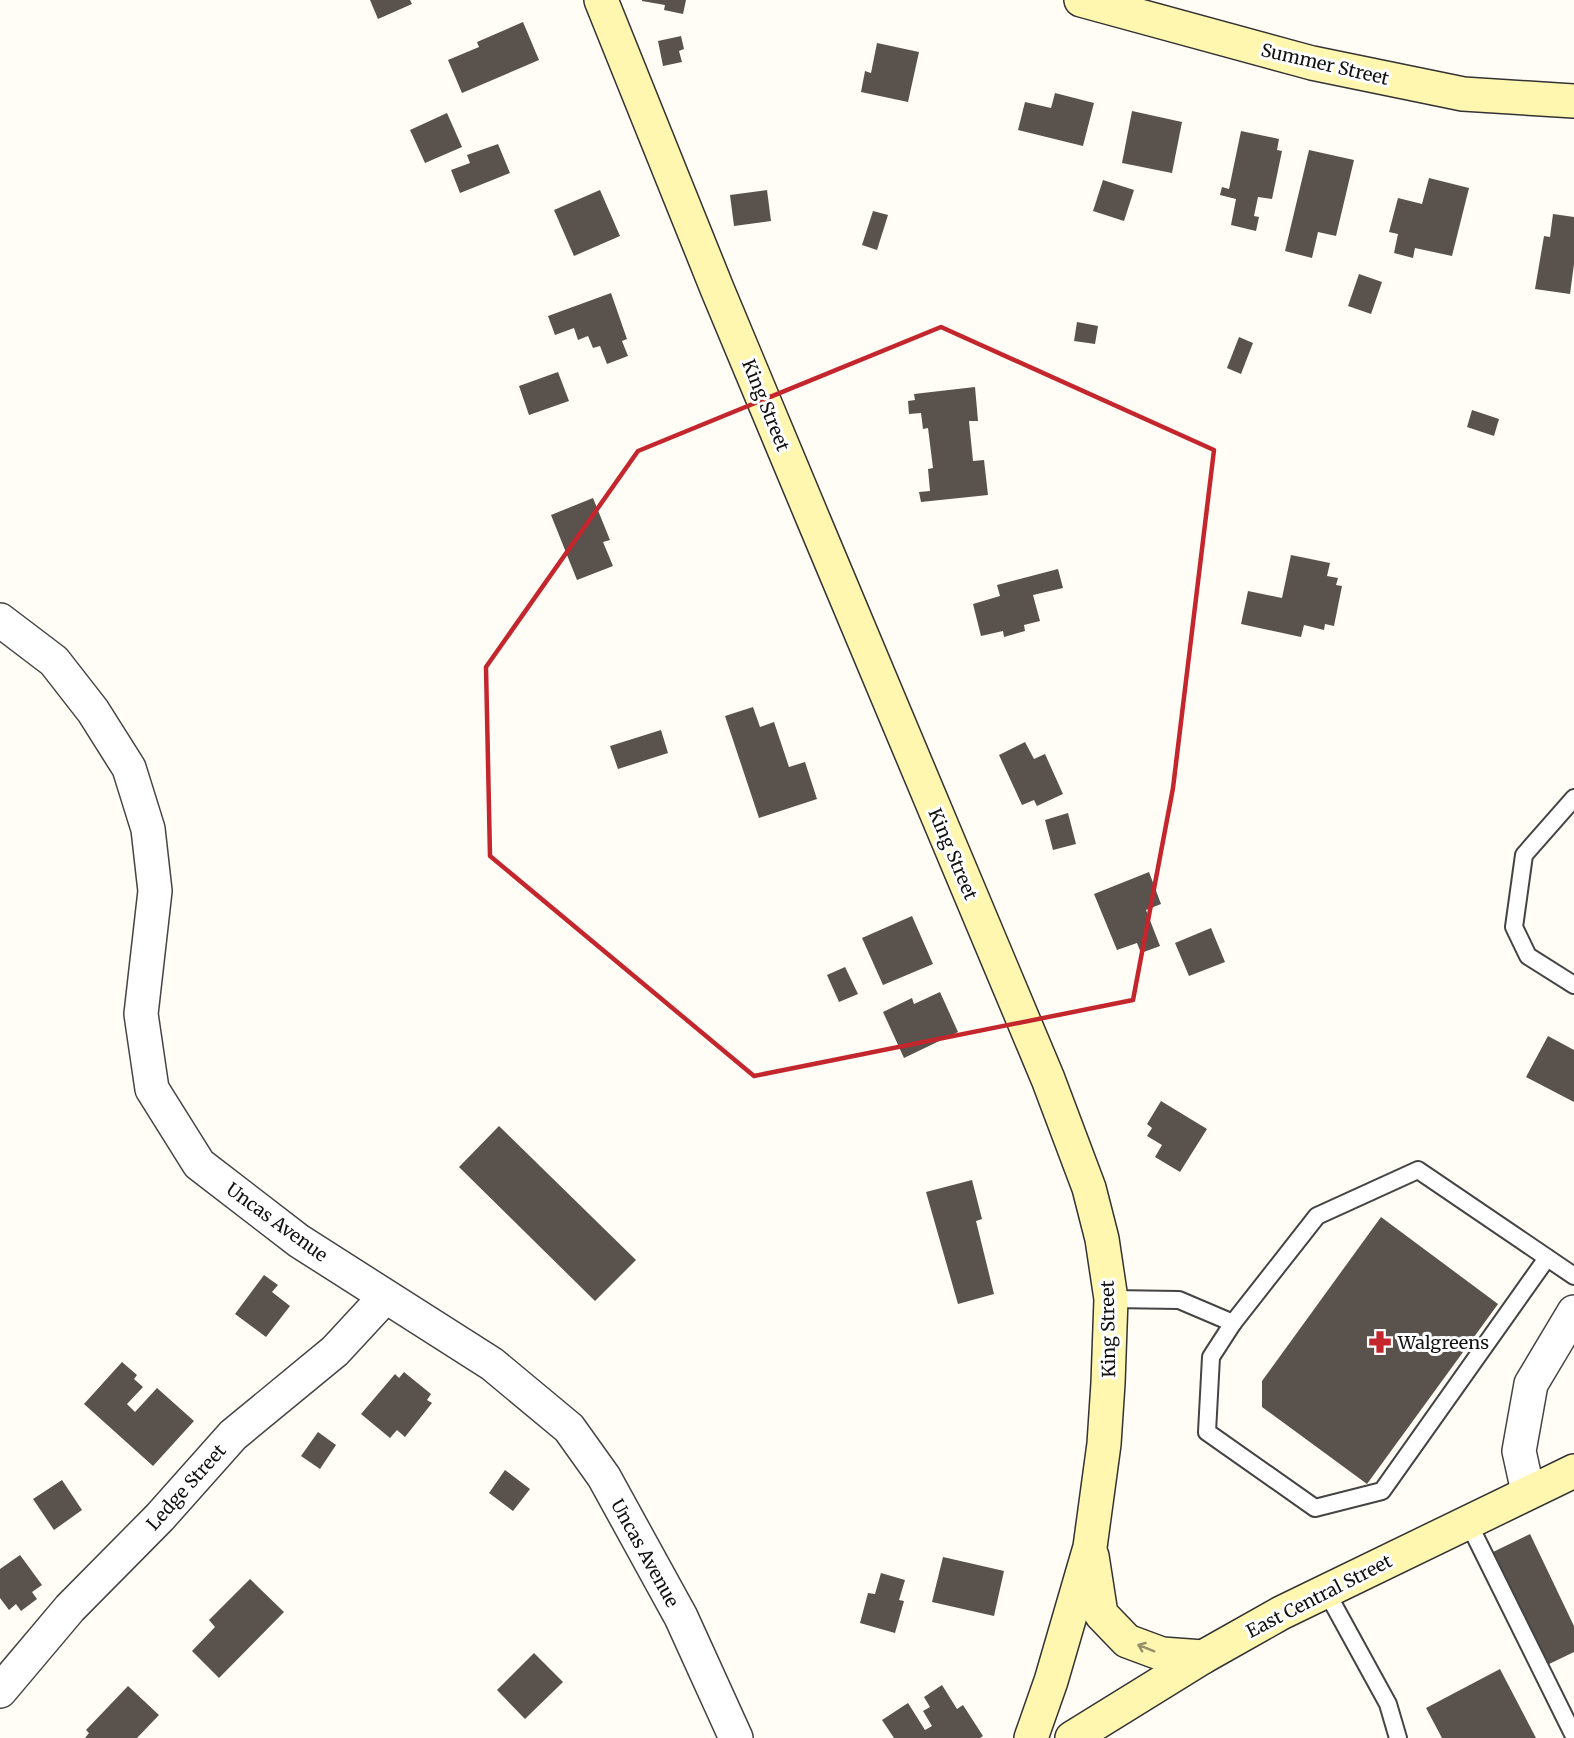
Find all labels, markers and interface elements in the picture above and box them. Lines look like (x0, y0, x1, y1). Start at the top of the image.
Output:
street label: Summer Street (1259, 38, 1391, 90)
street label: King Street (737, 356, 795, 454)
street label: King Street (923, 805, 983, 903)
street label: Uncas Avenue (222, 1177, 332, 1267)
street label: King Street (1096, 1280, 1120, 1378)
pharmacy icon: Walgreens (1367, 1329, 1393, 1355)
place label: Walgreens (1397, 1331, 1489, 1354)
street label: Ledge Street (141, 1439, 231, 1535)
street label: Uncas Avenue (606, 1495, 684, 1611)
street label: East Central Street (1242, 1549, 1396, 1643)
one-way arrow (1137, 1642, 1156, 1653)

